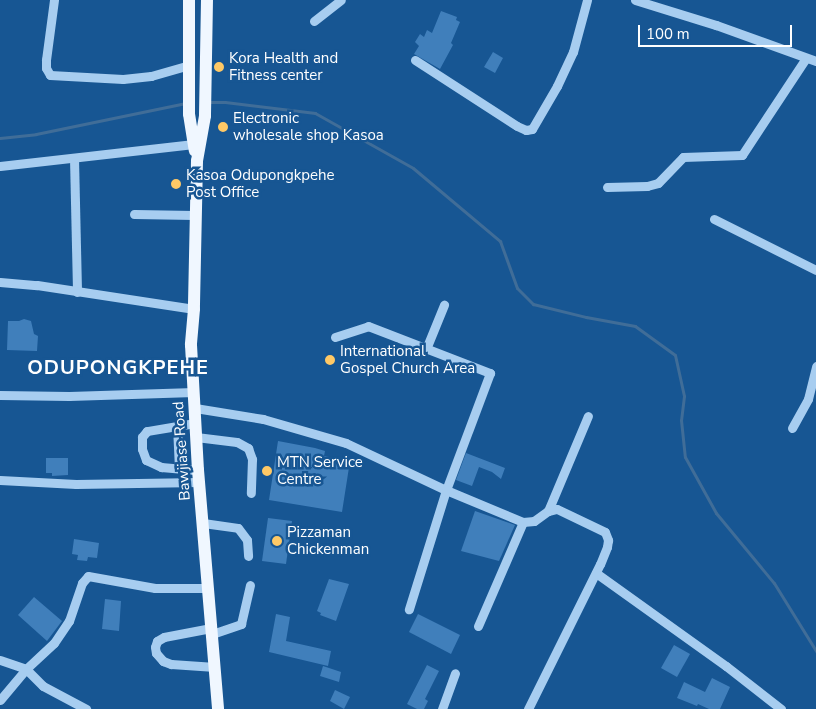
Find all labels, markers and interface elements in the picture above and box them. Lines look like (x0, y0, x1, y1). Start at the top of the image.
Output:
scale bar (641, 15, 795, 47)
text: 100 m (646, 24, 690, 44)
place label: Kora Health and Fitness center (229, 49, 338, 84)
marker: Kora Health and Fitness center (213, 61, 225, 73)
place label: Electronic wholesale shop Kasoa (233, 109, 384, 144)
marker: Electronic wholesale shop Kasoa (217, 121, 229, 133)
place label: Kasoa Odupongkpehe Post Office (186, 166, 334, 201)
marker: Kasoa Odupongkpehe Post Office (170, 178, 182, 190)
place label: International Gospel Church Area (340, 342, 475, 377)
marker: International Gospel Church Area (324, 354, 336, 366)
district label: ODUPONGKPEHE (26, 355, 210, 379)
street label: Bawjiase Road (170, 401, 194, 501)
place label: MTN Service Centre (277, 453, 363, 488)
marker: MTN Service Centre (261, 465, 273, 477)
place label: Pizzaman Chickenman (287, 523, 369, 558)
marker: Pizzaman Chickenman (271, 535, 283, 547)

